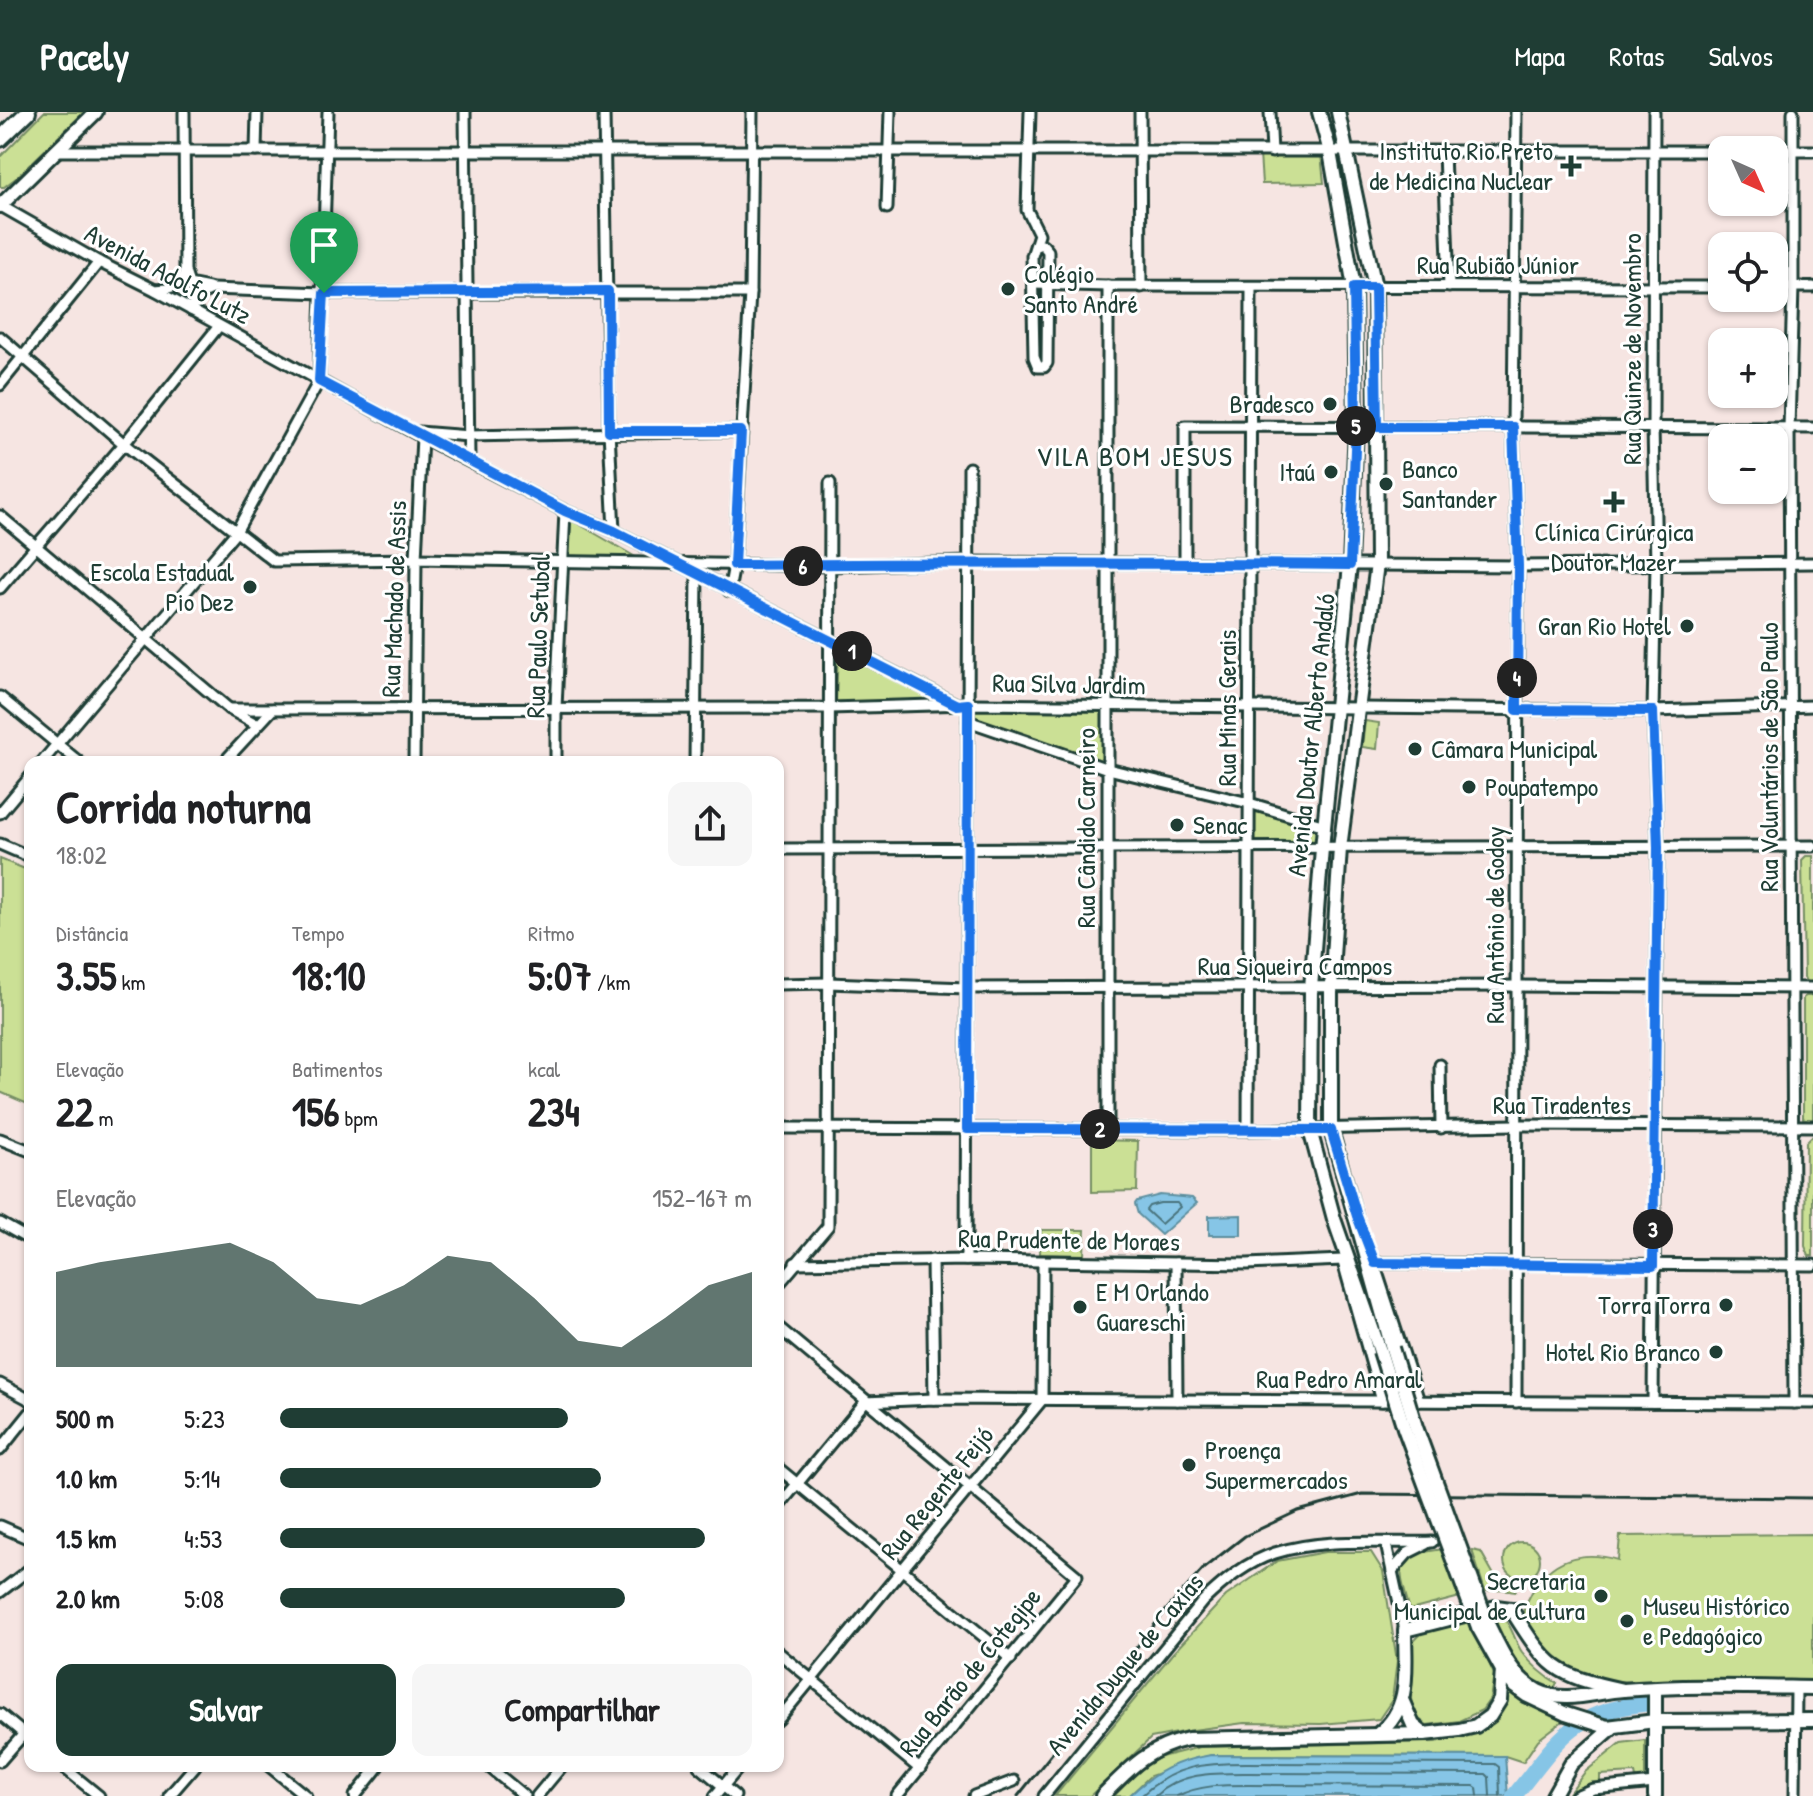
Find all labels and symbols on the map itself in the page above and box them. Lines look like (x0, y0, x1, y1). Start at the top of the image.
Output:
place label: Instituto Rio Preto de Medicina Nuclear (1369, 133, 1553, 198)
north arrow (1708, 136, 1788, 216)
marker: Instituto Rio Preto de Medicina Nuclear (1560, 155, 1582, 177)
pin (290, 211, 358, 293)
street label: Avenida Adolfo Lutz (79, 215, 257, 332)
street label: Rua Quinze de Novembro (1614, 233, 1649, 465)
street label: Rua Rubião Júnior (1417, 247, 1579, 282)
place label: Colégio Santo André (1024, 256, 1138, 321)
marker: Colégio Santo André (999, 280, 1017, 298)
place label: Bradesco (1230, 386, 1314, 421)
marker: Bradesco (1321, 395, 1339, 413)
pin: 5 (1336, 406, 1376, 446)
district label: VILA BOM JESUS (1036, 437, 1234, 475)
place label: Banco Santander (1402, 451, 1497, 516)
place label: Itaú (1279, 454, 1315, 489)
marker: Itaú (1322, 463, 1340, 481)
marker: Banco Santander (1377, 475, 1395, 493)
marker: Clínica Cirúrgica Doutor Mazer (1603, 491, 1625, 513)
street label: Rua Machado de Assis (373, 500, 414, 698)
place label: Clínica Cirúrgica Doutor Mazer (1535, 514, 1694, 579)
pin: 6 (783, 546, 823, 586)
street label: Rua Paulo Setubal (517, 553, 558, 719)
place label: Escola Estadual Pio Dez (91, 554, 234, 619)
marker: Escola Estadual Pio Dez (241, 578, 259, 596)
street label: Avenida Doutor Alberto Andaló (1278, 592, 1343, 878)
place label: Gran Rio Hotel (1538, 608, 1671, 643)
marker: Gran Rio Hotel (1678, 617, 1696, 635)
street label: Rua Voluntários de São Paulo (1751, 622, 1786, 892)
street label: Rua Minas Gerais (1209, 630, 1244, 786)
pin: 1 (832, 631, 872, 671)
pin: 4 (1497, 658, 1537, 698)
street label: Rua Silva Jardim (992, 665, 1146, 702)
street label: Rua Cândido Carneiro (1068, 728, 1103, 928)
place label: Câmara Municipal (1431, 731, 1597, 766)
marker: Câmara Municipal (1406, 740, 1424, 758)
place label: Poupatempo (1485, 769, 1598, 804)
marker: Poupatempo (1460, 778, 1478, 796)
place label: Senac (1193, 807, 1247, 842)
marker: Senac (1168, 816, 1186, 834)
street label: Rua Antônio de Godoy (1477, 826, 1512, 1024)
street label: Rua Siqueira Campos (1198, 948, 1392, 983)
street label: Rua Tiradentes (1493, 1087, 1631, 1122)
pin: 2 (1080, 1109, 1120, 1149)
pin: 3 (1633, 1209, 1673, 1249)
street label: Rua Prudente de Moraes (958, 1220, 1180, 1259)
place label: E M Orlando Guareschi (1096, 1274, 1209, 1339)
place label: Torra Torra (1598, 1287, 1710, 1322)
marker: Torra Torra (1717, 1296, 1735, 1314)
marker: E M Orlando Guareschi (1071, 1298, 1089, 1316)
place label: Hotel Rio Branco (1545, 1334, 1700, 1369)
marker: Hotel Rio Branco (1707, 1343, 1725, 1361)
street label: Rua Pedro Amaral (1256, 1361, 1422, 1396)
street label: Rua Regente Feijó (872, 1419, 1001, 1567)
place label: Proença Supermercados (1205, 1432, 1348, 1497)
marker: Proença Supermercados (1180, 1456, 1198, 1474)
place label: Secretaria Municipal de Cultura (1394, 1563, 1585, 1628)
street label: Avenida Duque de Caxias (1038, 1565, 1211, 1762)
street label: Rua Barão de Cotegipe (891, 1580, 1049, 1763)
marker: Secretaria Municipal de Cultura (1592, 1587, 1610, 1605)
place label: Museu Histórico e Pedagógico (1643, 1588, 1789, 1653)
marker: Museu Histórico e Pedagógico (1618, 1612, 1636, 1630)

